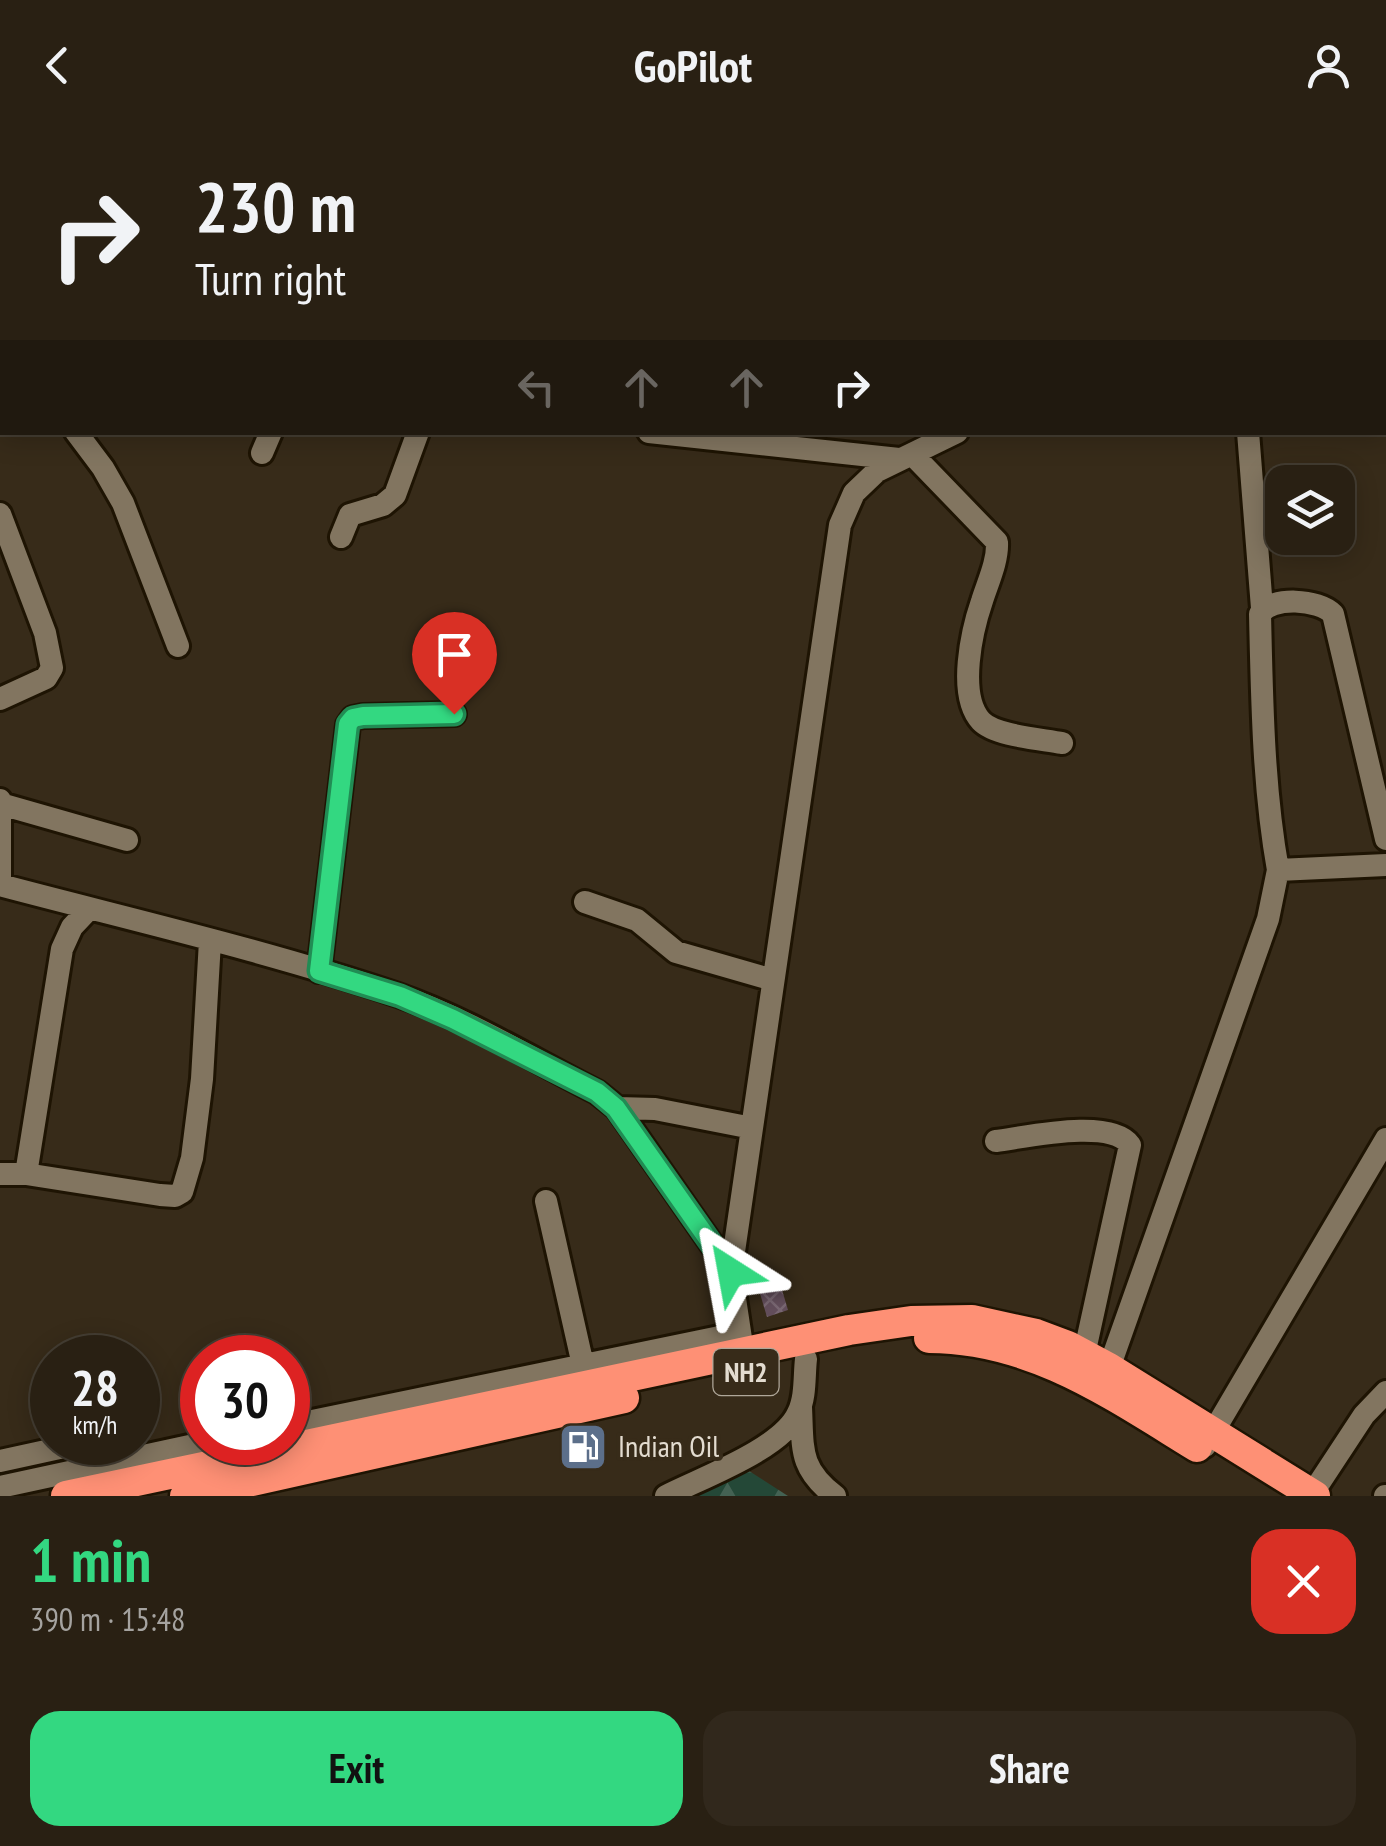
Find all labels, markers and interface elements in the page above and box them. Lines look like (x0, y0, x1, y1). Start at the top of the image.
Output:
text: GoPilot (634, 36, 752, 94)
icon: back (30, 38, 85, 93)
icon: person (1301, 38, 1356, 93)
text: 230 m (195, 161, 356, 251)
icon: right (30, 170, 160, 300)
text: Turn right (195, 249, 346, 307)
icon: left (509, 360, 564, 415)
icon: ahead (614, 360, 669, 415)
icon: ahead (719, 360, 774, 415)
icon: right (824, 360, 879, 415)
map controls (1265, 465, 1355, 555)
button: layers (1265, 465, 1355, 555)
pin (412, 612, 497, 715)
icon: arrive (427, 627, 482, 682)
position arrow (679, 1220, 783, 1324)
speed limit sign: 30 (180, 1335, 310, 1465)
road number: NH2 (714, 1349, 778, 1395)
text: 28 (71, 1355, 119, 1420)
text: km/h (73, 1409, 117, 1441)
fuel station icon: Indian Oil (557, 1421, 609, 1473)
place label: Indian Oil (618, 1426, 719, 1465)
text: 1 min (30, 1521, 151, 1599)
button: close (1251, 1529, 1356, 1634)
text: 390 m · 15:48 (30, 1598, 185, 1640)
button: Exit (30, 1711, 683, 1826)
button: Share (703, 1711, 1356, 1826)

